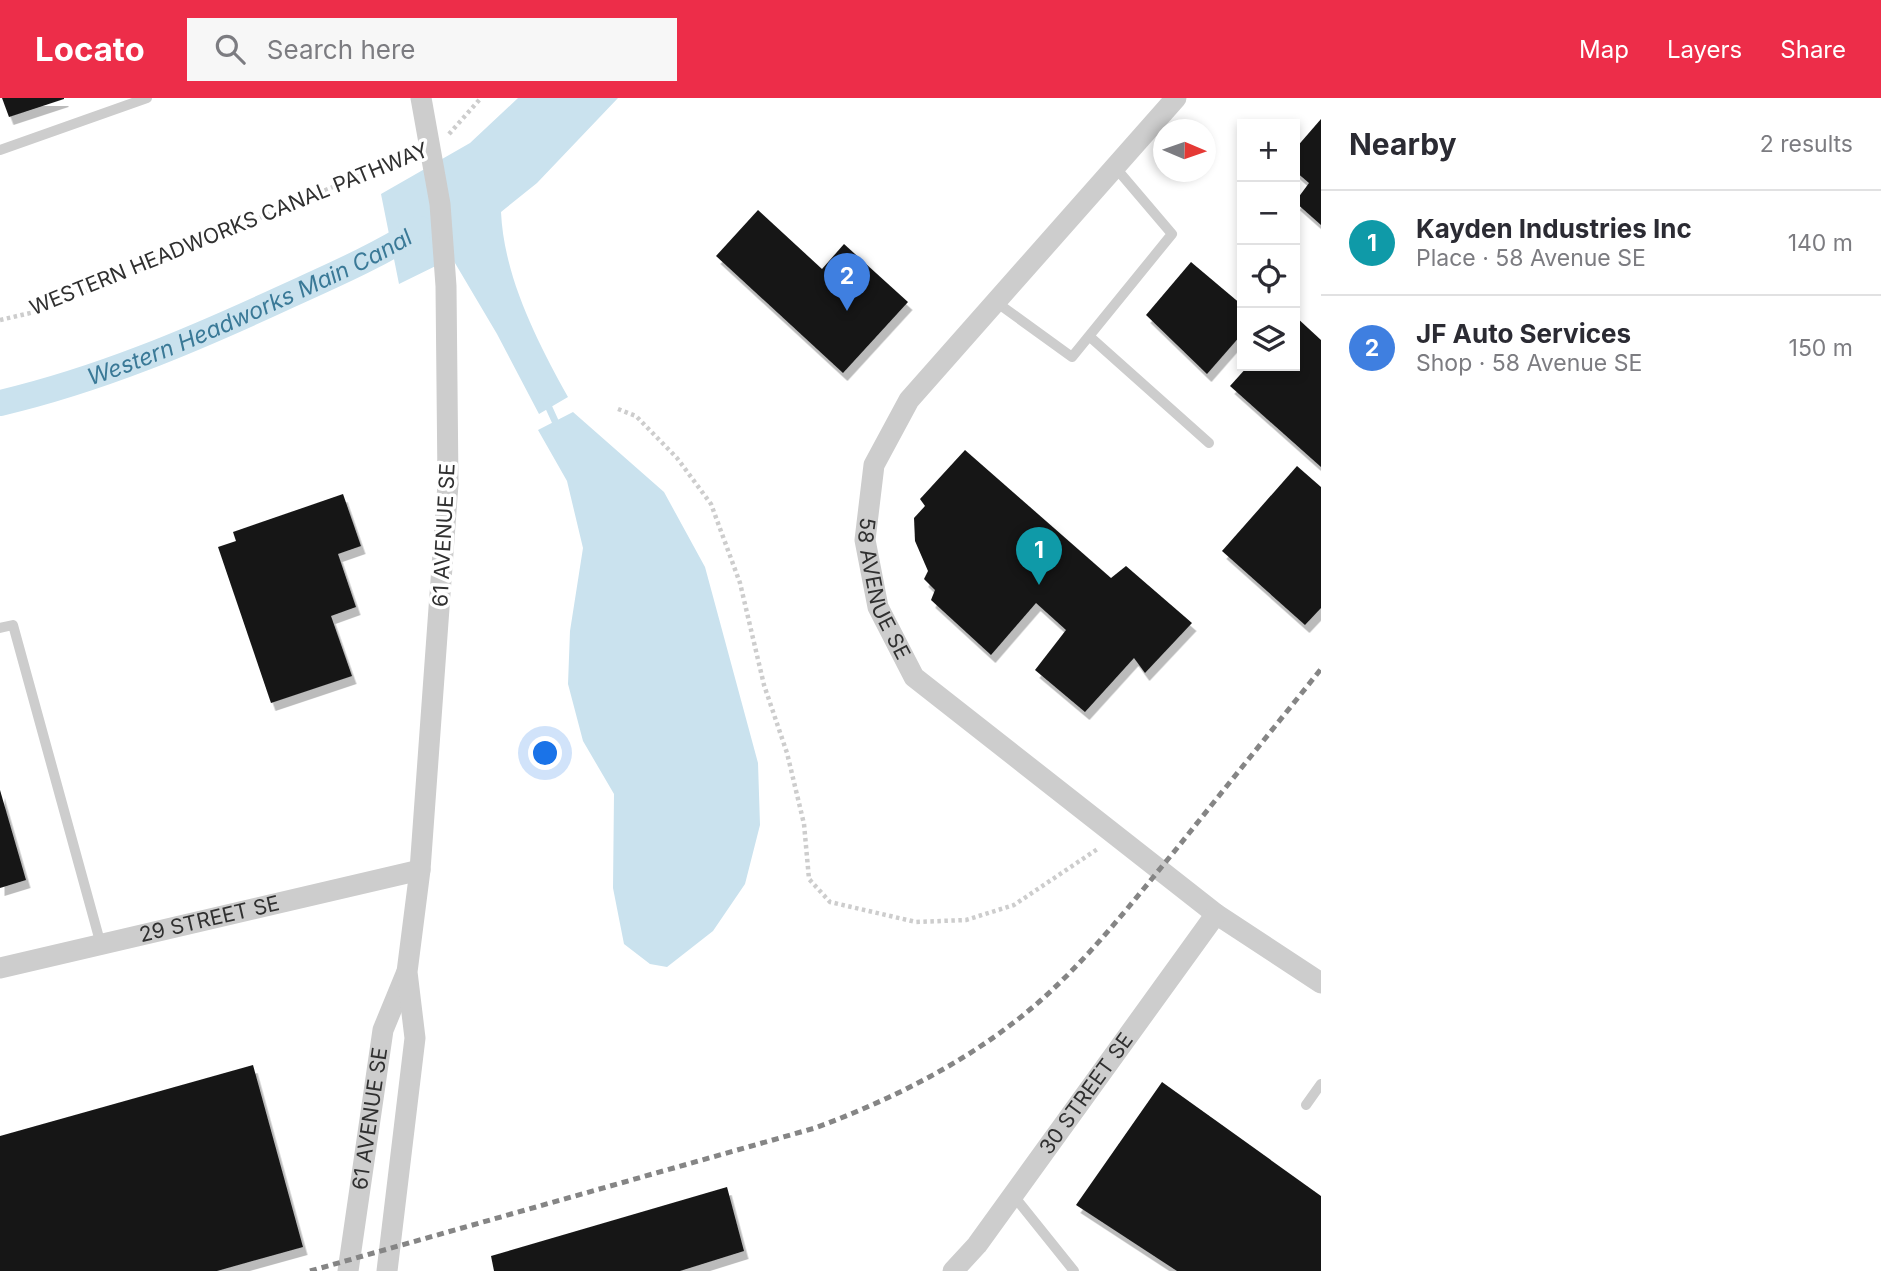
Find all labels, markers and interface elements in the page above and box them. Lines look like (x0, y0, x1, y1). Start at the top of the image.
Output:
search box (187, 18, 677, 81)
text: Locato (35, 29, 145, 69)
icon: search (211, 30, 249, 68)
text: Search here (267, 34, 415, 65)
text: Map (1579, 35, 1629, 64)
text: Layers (1667, 35, 1742, 64)
text: Share (1780, 35, 1846, 64)
north arrow (1153, 119, 1216, 182)
map controls (1237, 119, 1300, 371)
button: + (1237, 119, 1300, 182)
text: Nearby (1349, 126, 1457, 162)
text: 2 results (1760, 130, 1853, 158)
street label: WESTERN HEADWORKS CANAL PATHWAY (26, 137, 432, 320)
button: − (1237, 182, 1300, 245)
text: Kayden Industries Inc (1416, 213, 1692, 244)
water label: Western Headworks Main Canal (84, 223, 418, 391)
text: 1 (1367, 229, 1377, 257)
text: 140 m (1788, 229, 1853, 257)
text: Place · 58 Avenue SE (1416, 244, 1646, 272)
button: locate (1237, 245, 1300, 308)
pin: 2 (824, 253, 870, 311)
button: layers (1237, 308, 1300, 371)
text: JF Auto Services (1416, 318, 1631, 349)
text: 2 (1365, 334, 1379, 362)
text: 150 m (1789, 334, 1853, 362)
text: Shop · 58 Avenue SE (1416, 349, 1642, 377)
street label: 61 AVENUE SE (427, 463, 460, 607)
street label: 58 AVENUE SE (853, 516, 916, 663)
pin: 1 (1016, 527, 1062, 585)
your location (528, 736, 562, 770)
street label: 29 STREET SE (137, 890, 282, 947)
street label: 30 STREET SE (1034, 1028, 1138, 1159)
street label: 61 AVENUE SE (347, 1046, 392, 1191)

